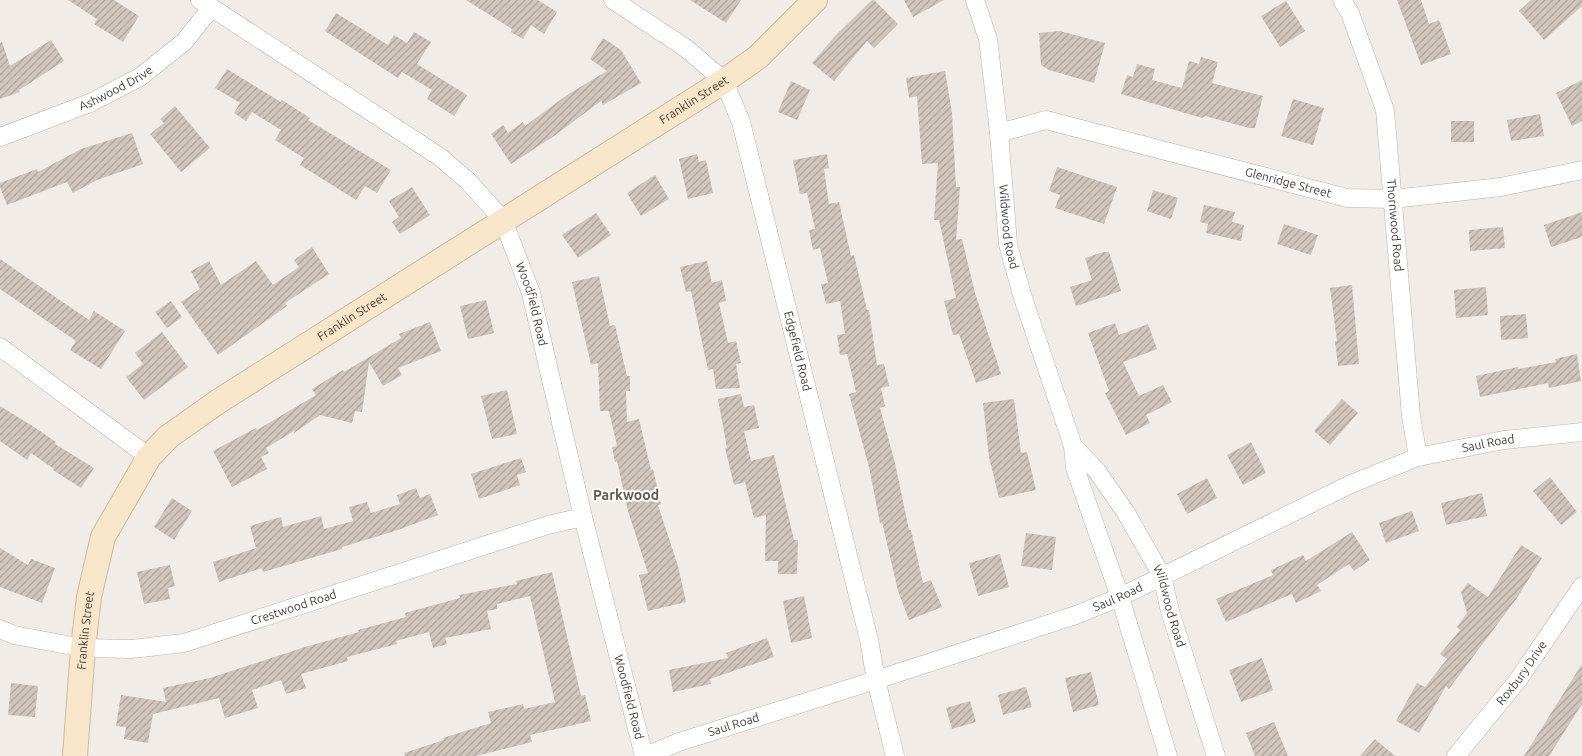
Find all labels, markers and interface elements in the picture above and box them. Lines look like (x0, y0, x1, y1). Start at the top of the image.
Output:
street label: Ashwood Drive (77, 63, 155, 113)
street label: Franklin Street (657, 73, 731, 126)
street label: Glenridge Street (1244, 165, 1333, 200)
street label: Thornwood Road (1385, 178, 1406, 272)
street label: Wildwood Road (997, 184, 1022, 270)
street label: Woodfield Road (514, 260, 550, 347)
street label: Franklin Street (315, 290, 389, 343)
street label: Edgefield Road (782, 310, 814, 392)
street label: Saul Road (1461, 432, 1515, 454)
district label: Parkwood (593, 487, 659, 503)
street label: Wildwood Road (1151, 562, 1188, 649)
street label: Saul Road (1091, 580, 1144, 613)
street label: Crestwood Road (249, 587, 338, 627)
street label: Franklin Street (74, 589, 96, 670)
street label: Roxbury Drive (1494, 638, 1549, 707)
street label: Woodfield Road (612, 653, 646, 741)
street label: Saul Road (706, 710, 761, 738)

